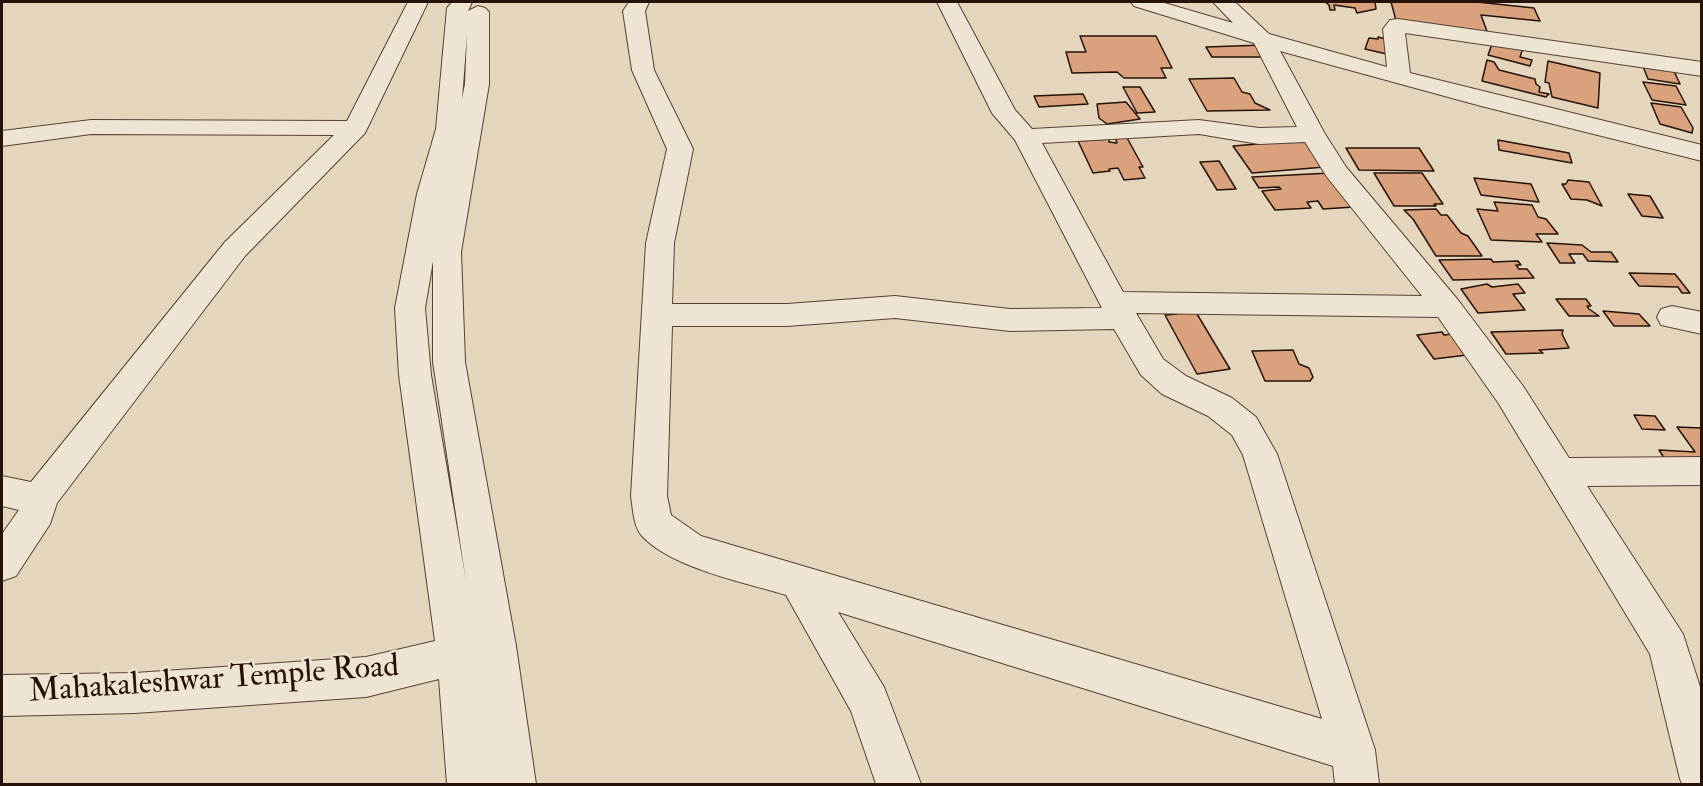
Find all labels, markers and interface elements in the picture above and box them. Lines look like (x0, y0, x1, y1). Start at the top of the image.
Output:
street label: Mahakaleshwar Temple Road (28, 649, 400, 713)

